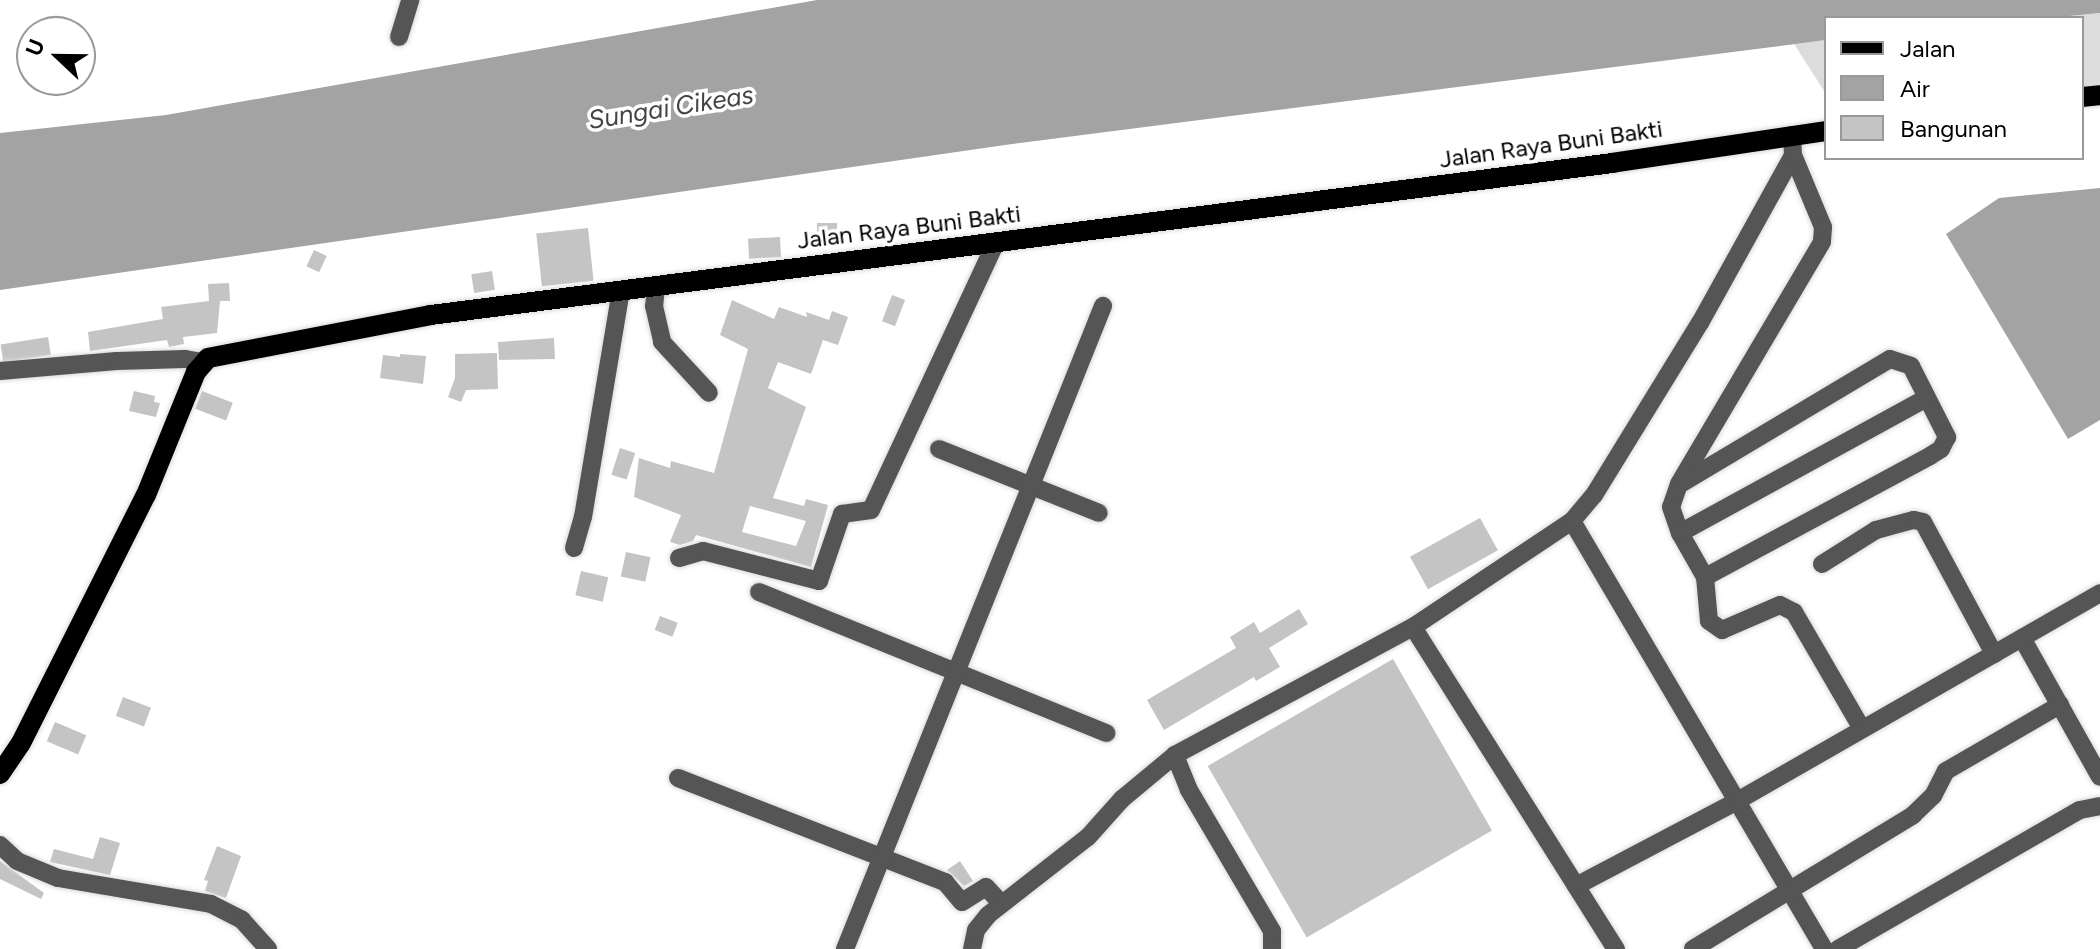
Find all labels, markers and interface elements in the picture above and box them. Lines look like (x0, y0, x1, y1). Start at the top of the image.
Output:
north arrow (16, 16, 96, 96)
legend (1824, 16, 2084, 160)
text: Jalan (1900, 34, 1956, 63)
text: U (20, 35, 51, 60)
text: Air (1900, 74, 1930, 103)
water label: Sungai Cikeas (586, 80, 756, 136)
street label: Jalan Raya Buni Bakti (1438, 114, 1664, 174)
text: Bangunan (1900, 114, 2007, 143)
street label: Jalan Raya Buni Bakti (796, 199, 1022, 255)

